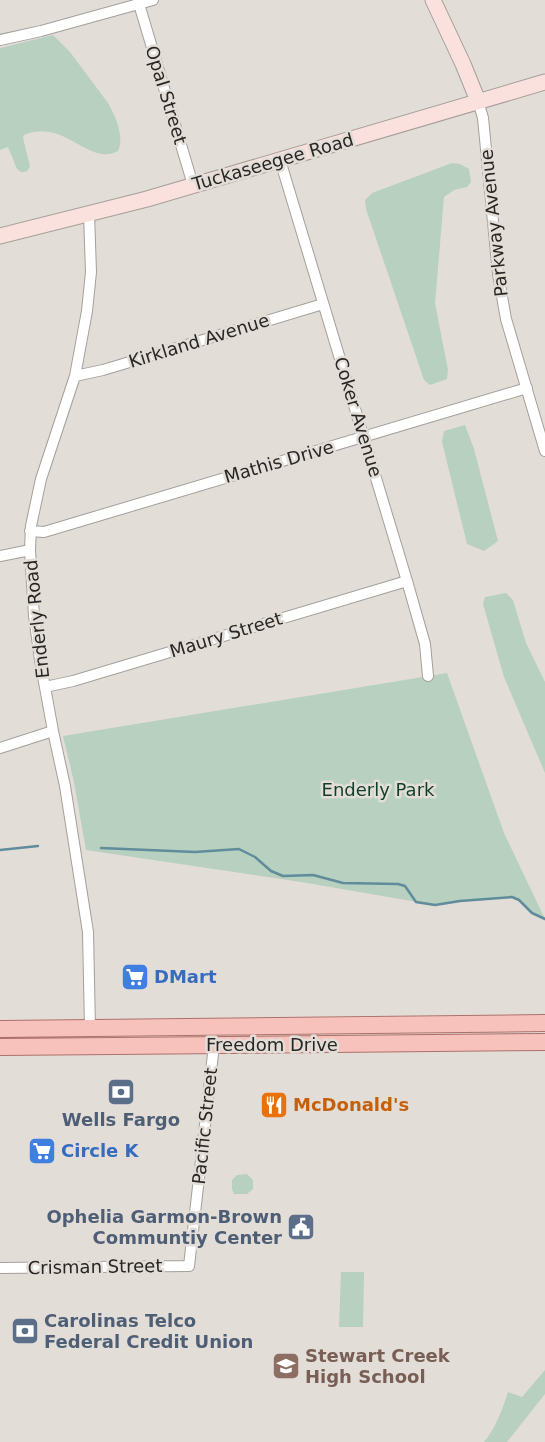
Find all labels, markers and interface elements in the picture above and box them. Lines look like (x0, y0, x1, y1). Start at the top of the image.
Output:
street label: Opal Street (142, 43, 191, 147)
street label: Tuckaseegee Road (189, 128, 356, 195)
street label: Parkway Avenue (475, 148, 512, 298)
street label: Kirkland Avenue (126, 309, 272, 372)
street label: Coker Avenue (330, 354, 387, 479)
street label: Mathis Drive (222, 436, 336, 487)
street label: Enderly Road (20, 559, 53, 679)
street label: Maury Street (167, 607, 285, 662)
park label: Enderly Park (322, 779, 435, 800)
supermarket icon: DMart (120, 962, 150, 992)
place label: DMart (154, 966, 217, 987)
street label: Freedom Drive (206, 1034, 338, 1055)
street label: Pacific Street (188, 1066, 221, 1186)
bank icon: Wells Fargo (106, 1077, 136, 1107)
restaurant icon: McDonald's (259, 1090, 289, 1120)
place label: McDonald's (293, 1094, 409, 1115)
place label: Wells Fargo (62, 1109, 180, 1130)
supermarket icon: Circle K (27, 1136, 57, 1166)
place label: Circle K (61, 1140, 140, 1161)
place label: Ophelia Garmon-Brown Communtiy Center (46, 1206, 282, 1248)
public building icon: Ophelia Garmon-Brown Communtiy Center (286, 1212, 316, 1242)
street label: Crisman Street (27, 1255, 163, 1278)
place label: Carolinas Telco Federal Credit Union (44, 1310, 253, 1352)
bank icon: Carolinas Telco Federal Credit Union (10, 1316, 40, 1346)
place label: Stewart Creek High School (305, 1345, 451, 1387)
school or university icon: Stewart Creek High School (271, 1351, 301, 1381)

